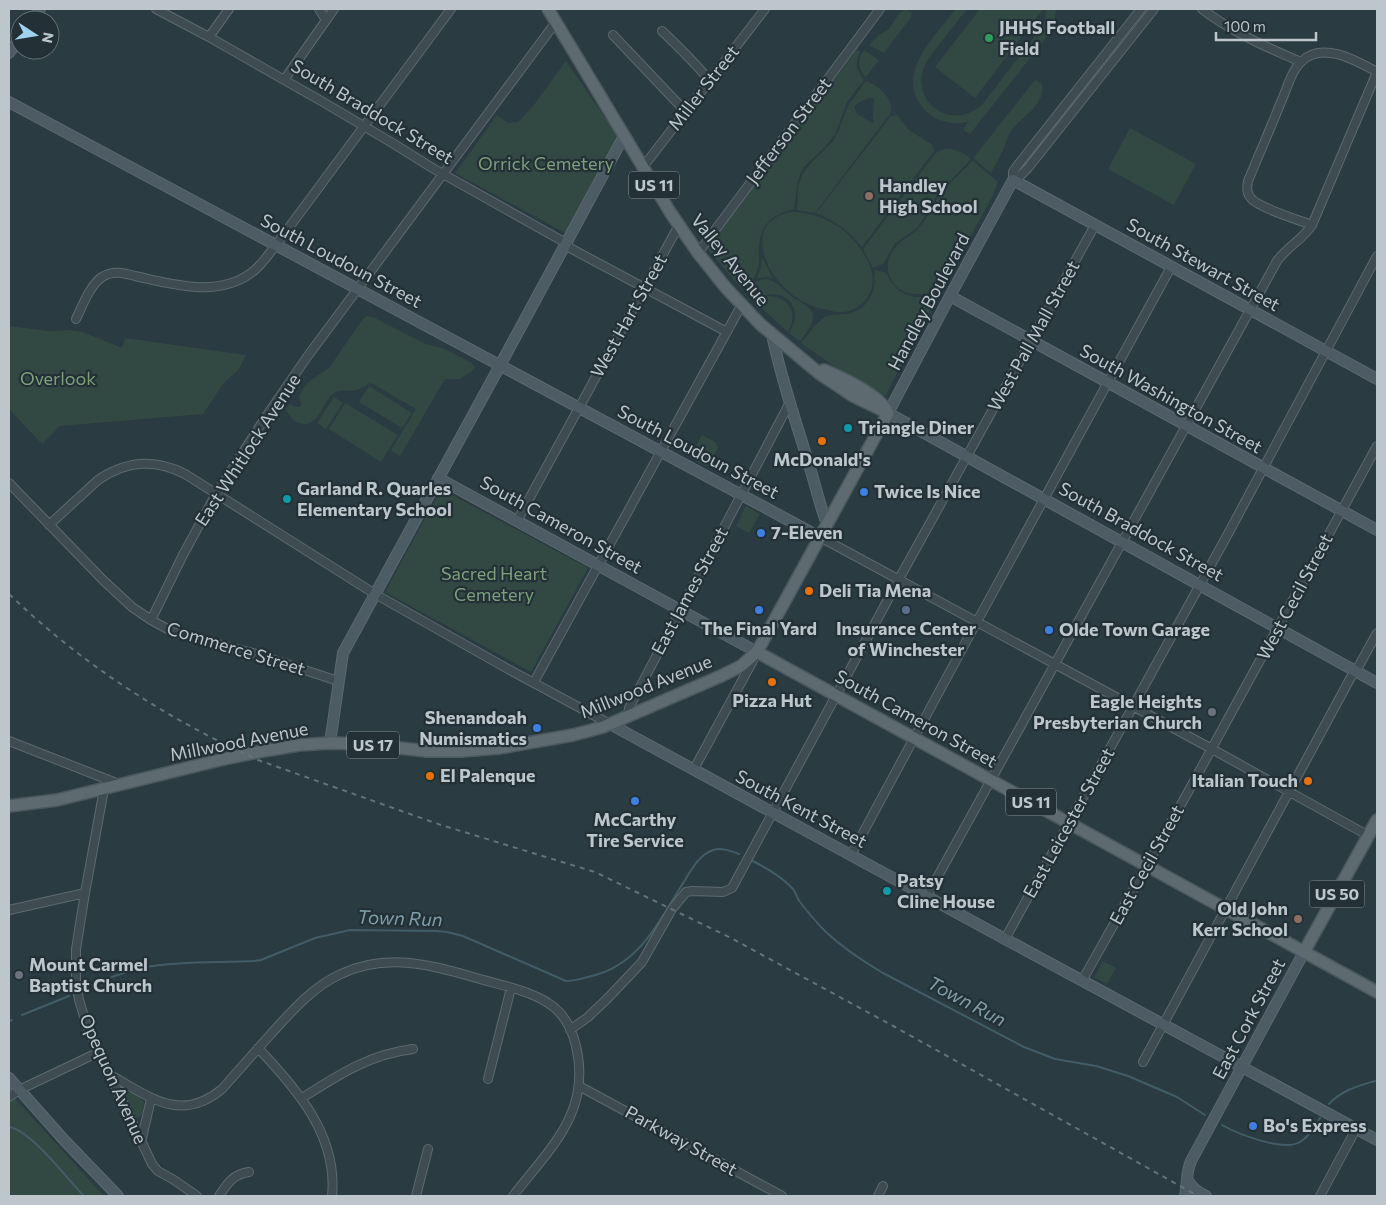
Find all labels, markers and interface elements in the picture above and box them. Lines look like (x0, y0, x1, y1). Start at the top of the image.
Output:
north arrow (10, 10, 60, 60)
scale bar (1216, 10, 1316, 42)
place label: JHHS Football Field (999, 16, 1115, 59)
text: 100 m (1224, 17, 1266, 35)
text: N (39, 31, 58, 45)
marker: JHHS Football Field (983, 32, 995, 44)
street label: Miller Street (663, 40, 743, 134)
street label: South Braddock Street (288, 54, 458, 168)
street label: Jefferson Street (741, 73, 835, 188)
park label: Orrick Cemetery (478, 152, 614, 174)
road number: US 11 (629, 172, 679, 198)
place label: Handley High School (879, 174, 978, 217)
marker: Handley High School (863, 190, 875, 202)
street label: South Loudoun Street (257, 208, 426, 312)
street label: Valley Avenue (687, 209, 775, 310)
street label: South Stewart Street (1123, 213, 1284, 315)
street label: Handley Boulevard (883, 229, 974, 374)
street label: West Hart Street (585, 250, 671, 381)
street label: West Pall Mall Street (983, 256, 1084, 415)
street label: South Washington Street (1076, 339, 1267, 457)
park label: Overlook (20, 367, 96, 389)
street label: East Whitlock Avenue (190, 369, 305, 530)
street label: South Loudoun Street (614, 399, 783, 503)
place label: Triangle Diner (858, 416, 975, 438)
marker: Triangle Diner (842, 422, 854, 434)
marker: McDonald's (816, 435, 828, 447)
place label: McDonald's (773, 448, 871, 470)
street label: South Cameron Street (477, 470, 646, 578)
place label: Garland R. Quarles Elementary School (297, 477, 452, 520)
street label: South Braddock Street (1055, 477, 1228, 586)
place label: Twice Is Nice (874, 480, 980, 502)
marker: Twice Is Nice (858, 486, 870, 498)
marker: Garland R. Quarles Elementary School (281, 493, 293, 505)
place label: 7-Eleven (771, 521, 843, 543)
street label: East James Street (646, 523, 732, 658)
marker: 7-Eleven (755, 527, 767, 539)
street label: West Cecil Street (1252, 530, 1337, 663)
park label: Sacred Heart Cemetery (441, 562, 547, 605)
place label: Deli Tia Mena (819, 579, 931, 601)
marker: Deli Tia Mena (803, 585, 815, 597)
marker: The Final Yard (753, 604, 765, 616)
marker: Insurance Center of Winchester (900, 604, 912, 616)
street label: Commerce Street (164, 617, 308, 680)
place label: The Final Yard (701, 617, 817, 639)
place label: Insurance Center of Winchester (836, 617, 977, 660)
place label: Olde Town Garage (1059, 618, 1210, 640)
marker: Olde Town Garage (1043, 624, 1055, 636)
street label: Millwood Avenue (576, 650, 715, 723)
street label: South Cameron Street (832, 664, 1001, 772)
marker: Pizza Hut (766, 676, 778, 688)
place label: Pizza Hut (732, 689, 812, 711)
place label: Eagle Heights Presbyterian Church (1033, 690, 1202, 733)
place label: Shenandoah Numismatics (419, 706, 527, 749)
marker: Eagle Heights Presbyterian Church (1206, 706, 1218, 718)
street label: Millwood Avenue (168, 717, 310, 765)
marker: Shenandoah Numismatics (531, 722, 543, 734)
road number: US 17 (347, 732, 399, 758)
street label: East Leicester Street (1018, 744, 1119, 901)
place label: El Palenque (440, 764, 535, 786)
street label: South Kent Street (732, 764, 871, 852)
place label: Italian Touch (1192, 769, 1298, 791)
marker: El Palenque (424, 770, 436, 782)
marker: Italian Touch (1302, 775, 1314, 787)
road number: US 11 (1006, 789, 1056, 816)
marker: McCarthy Tire Service (629, 795, 641, 807)
street label: East Cecil Street (1104, 801, 1188, 928)
place label: McCarthy Tire Service (586, 808, 684, 851)
place label: Patsy Cline House (897, 869, 995, 912)
road number: US 50 (1310, 881, 1364, 908)
marker: Patsy Cline House (881, 885, 893, 897)
place label: Old John Kerr School (1192, 897, 1288, 940)
water label: Town Run (357, 905, 443, 930)
marker: Old John Kerr School (1292, 913, 1304, 925)
place label: Mount Carmel Baptist Church (29, 953, 152, 996)
street label: East Cork Street (1207, 954, 1289, 1083)
marker: Mount Carmel Baptist Church (13, 969, 25, 981)
water label: Town Run (924, 970, 1010, 1031)
street label: Opequon Avenue (75, 1010, 152, 1147)
street label: Parkway Street (622, 1100, 741, 1180)
place label: Bo's Express (1263, 1114, 1367, 1136)
marker: Bo's Express (1247, 1120, 1259, 1132)

